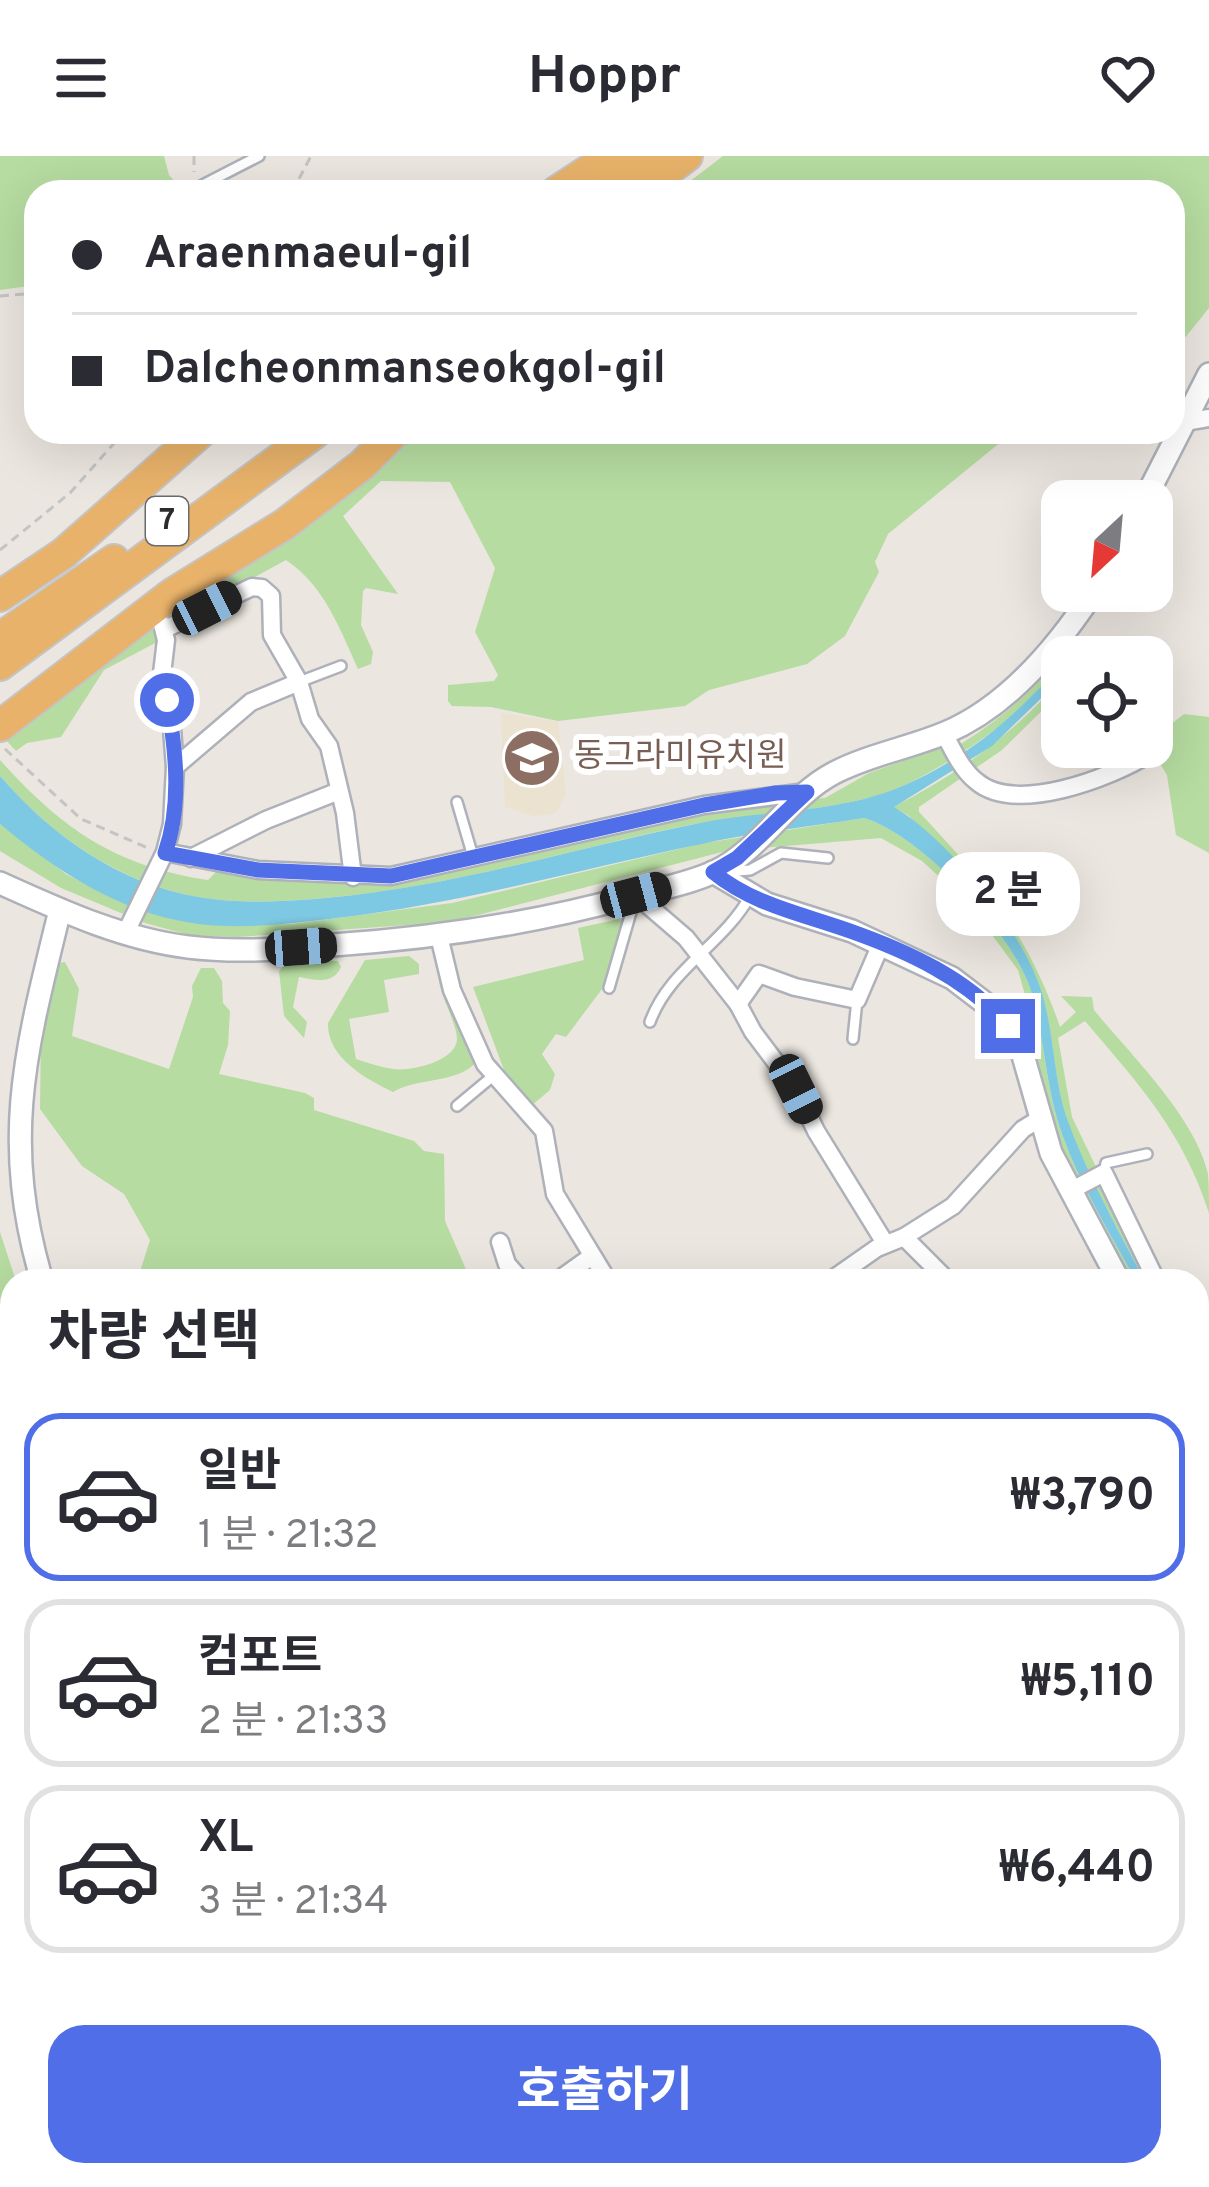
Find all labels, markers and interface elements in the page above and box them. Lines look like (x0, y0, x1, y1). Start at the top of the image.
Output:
text: Hoppr (528, 44, 681, 113)
icon: menu (48, 45, 114, 111)
icon: heart (1095, 45, 1161, 111)
text: Araenmaeul-gil (144, 227, 472, 284)
text: Dalcheonmanseokgol-gil (144, 342, 666, 399)
north arrow (1041, 480, 1173, 612)
map controls (1041, 480, 1173, 768)
road number: 7 (146, 497, 188, 545)
car (167, 576, 247, 640)
button: locate (1041, 636, 1173, 768)
route start (140, 673, 194, 727)
school or university icon: 동그라미유치원 (501, 727, 563, 789)
place label: 동그라미유치원 (574, 737, 787, 779)
callout: 2 분 (936, 852, 1080, 936)
car (597, 868, 675, 922)
text: 2 분 (973, 869, 1043, 918)
car (264, 927, 338, 967)
route end (981, 999, 1035, 1053)
car (764, 1049, 828, 1129)
text: 차량 선택 (48, 1306, 260, 1375)
icon: car (54, 1443, 162, 1551)
text: 일반 (198, 1445, 281, 1502)
text: ₩3,790 (1011, 1469, 1155, 1526)
text: 1 분 · 21:32 (198, 1513, 378, 1562)
icon: car (54, 1629, 162, 1737)
text: 컴포트 (198, 1631, 322, 1688)
text: ₩5,110 (1021, 1655, 1155, 1712)
text: 2 분 · 21:33 (198, 1699, 388, 1748)
text: XL (198, 1811, 253, 1868)
icon: car (54, 1815, 162, 1923)
text: ₩6,440 (999, 1841, 1155, 1898)
text: 3 분 · 21:34 (198, 1879, 389, 1928)
button: 호출하기 (48, 2025, 1161, 2163)

